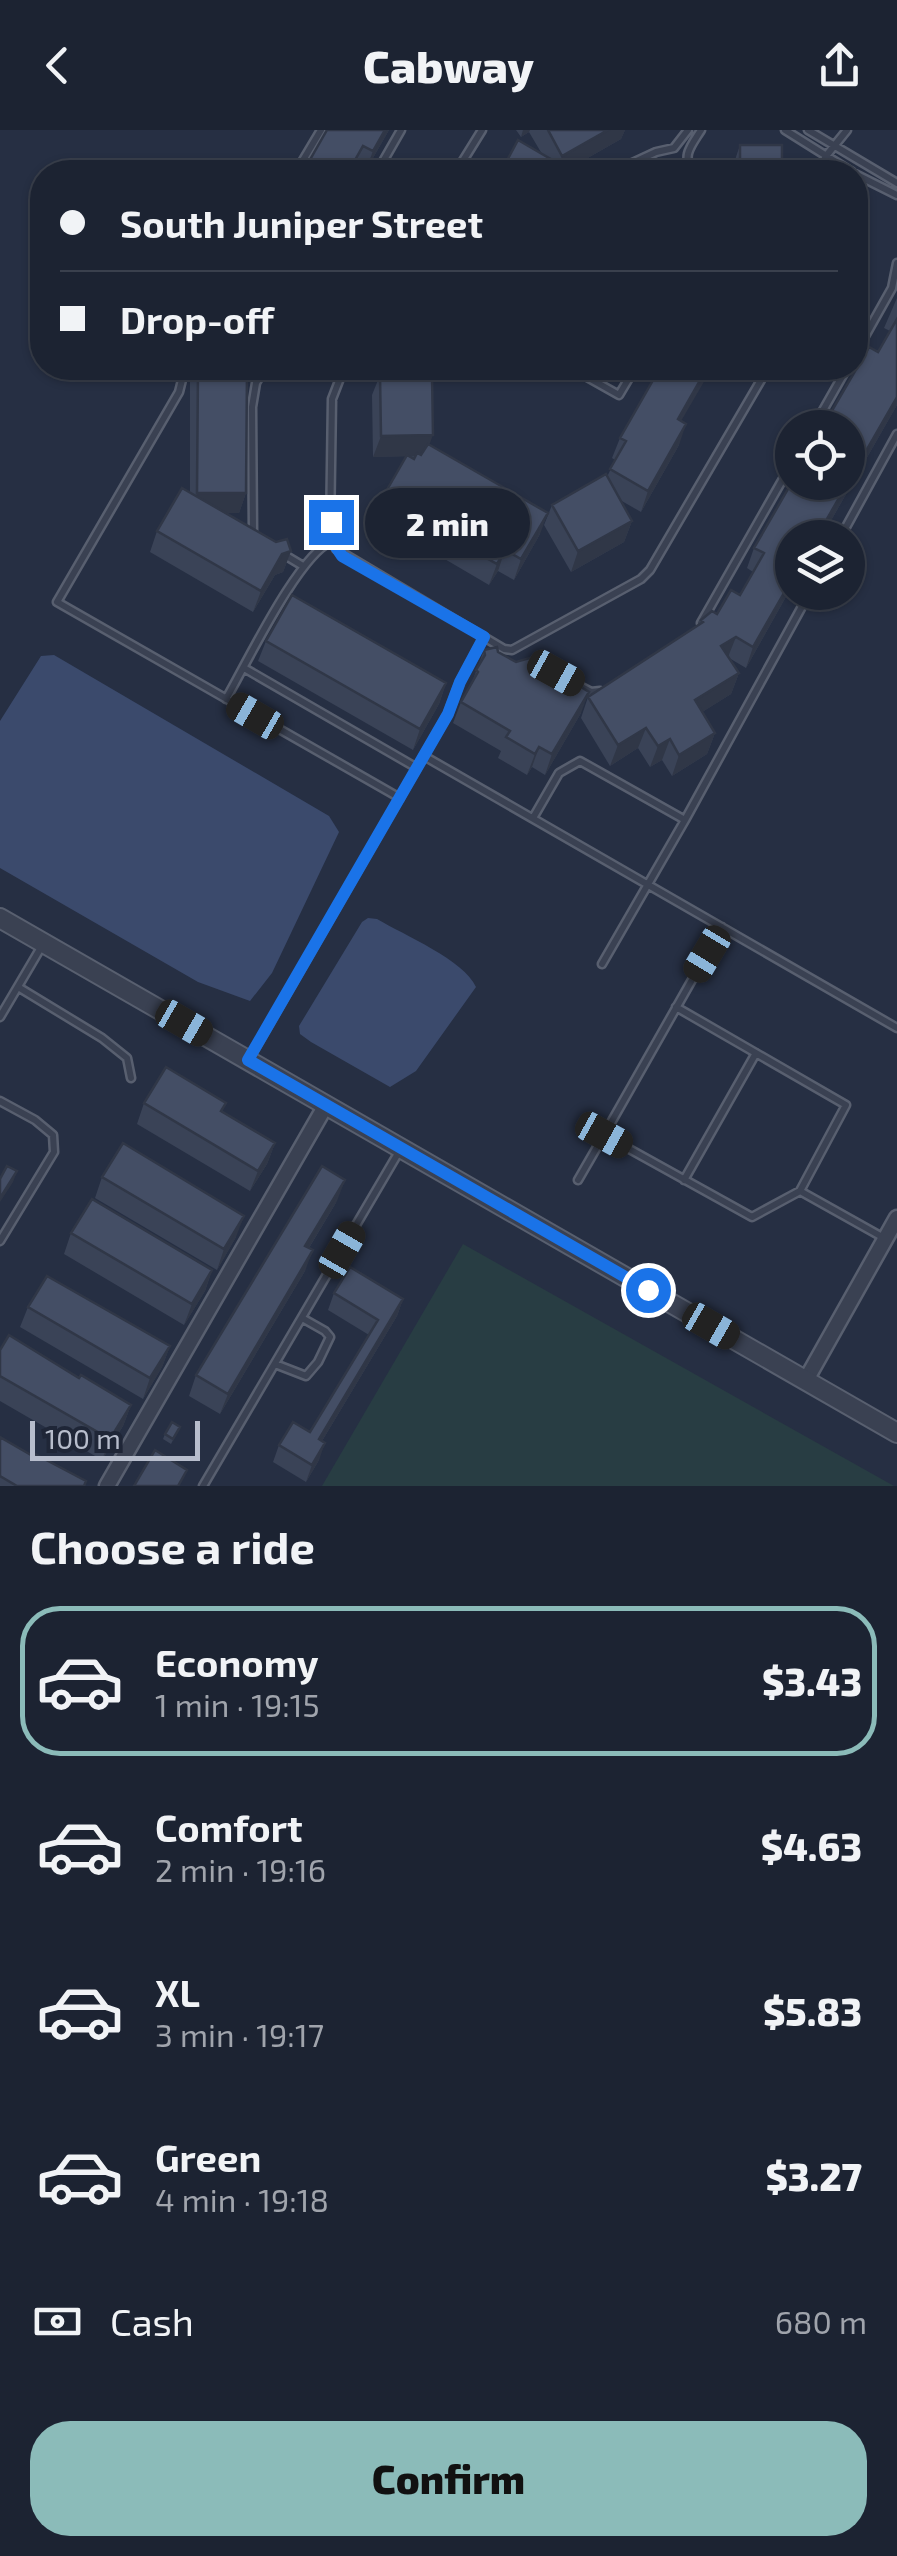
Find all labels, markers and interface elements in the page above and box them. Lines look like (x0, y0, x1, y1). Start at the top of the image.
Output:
icon: back (30, 38, 85, 93)
text: Cabway (363, 38, 534, 92)
icon: share (812, 38, 867, 93)
text: South Juniper Street (120, 200, 483, 246)
text: Drop-off (120, 296, 274, 342)
map controls (775, 410, 865, 610)
button: locate (775, 410, 865, 500)
callout: 2 min (366, 487, 531, 557)
route end (309, 500, 354, 545)
text: 2 min (406, 504, 489, 542)
button: layers (775, 520, 865, 610)
car (522, 645, 590, 701)
car (222, 688, 288, 744)
car (679, 921, 735, 987)
car (151, 995, 217, 1051)
car (570, 1107, 638, 1163)
car (314, 1217, 370, 1283)
route start (626, 1268, 671, 1313)
car (678, 1298, 744, 1354)
scale bar (30, 1416, 200, 1460)
text: 100 m (45, 1421, 121, 1455)
text: Choose a ride (30, 1519, 315, 1573)
icon: car (35, 1636, 125, 1726)
text: Economy (155, 1639, 319, 1685)
text: $3.43 (762, 1658, 862, 1704)
text: 1 min · 19:15 (155, 1685, 320, 1723)
icon: car (35, 1801, 125, 1891)
text: Comfort (155, 1804, 303, 1850)
text: $4.63 (761, 1823, 862, 1869)
text: 2 min · 19:16 (155, 1850, 326, 1888)
icon: car (35, 1966, 125, 2056)
text: XL (155, 1969, 200, 2015)
text: $5.83 (763, 1988, 862, 2034)
text: 3 min · 19:17 (155, 2015, 324, 2053)
icon: car (35, 2131, 125, 2221)
text: Green (155, 2134, 261, 2180)
text: $3.27 (765, 2153, 862, 2199)
text: 4 min · 19:18 (155, 2180, 329, 2218)
icon: cash (30, 2294, 85, 2349)
text: Cash (110, 2298, 194, 2344)
text: 680 m (775, 2302, 867, 2340)
button: Confirm (30, 2421, 867, 2536)

